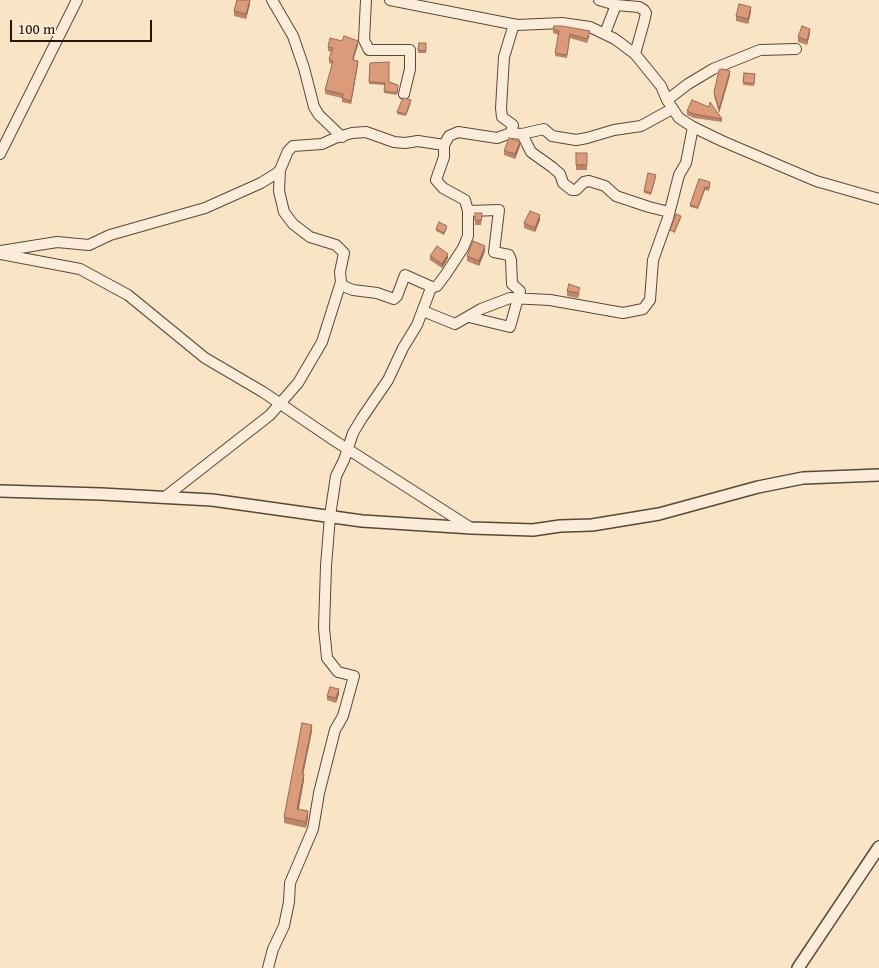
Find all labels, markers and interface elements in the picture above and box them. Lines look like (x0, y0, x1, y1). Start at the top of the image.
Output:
scale bar (12, 10, 155, 42)
text: 100 m (18, 18, 55, 39)

